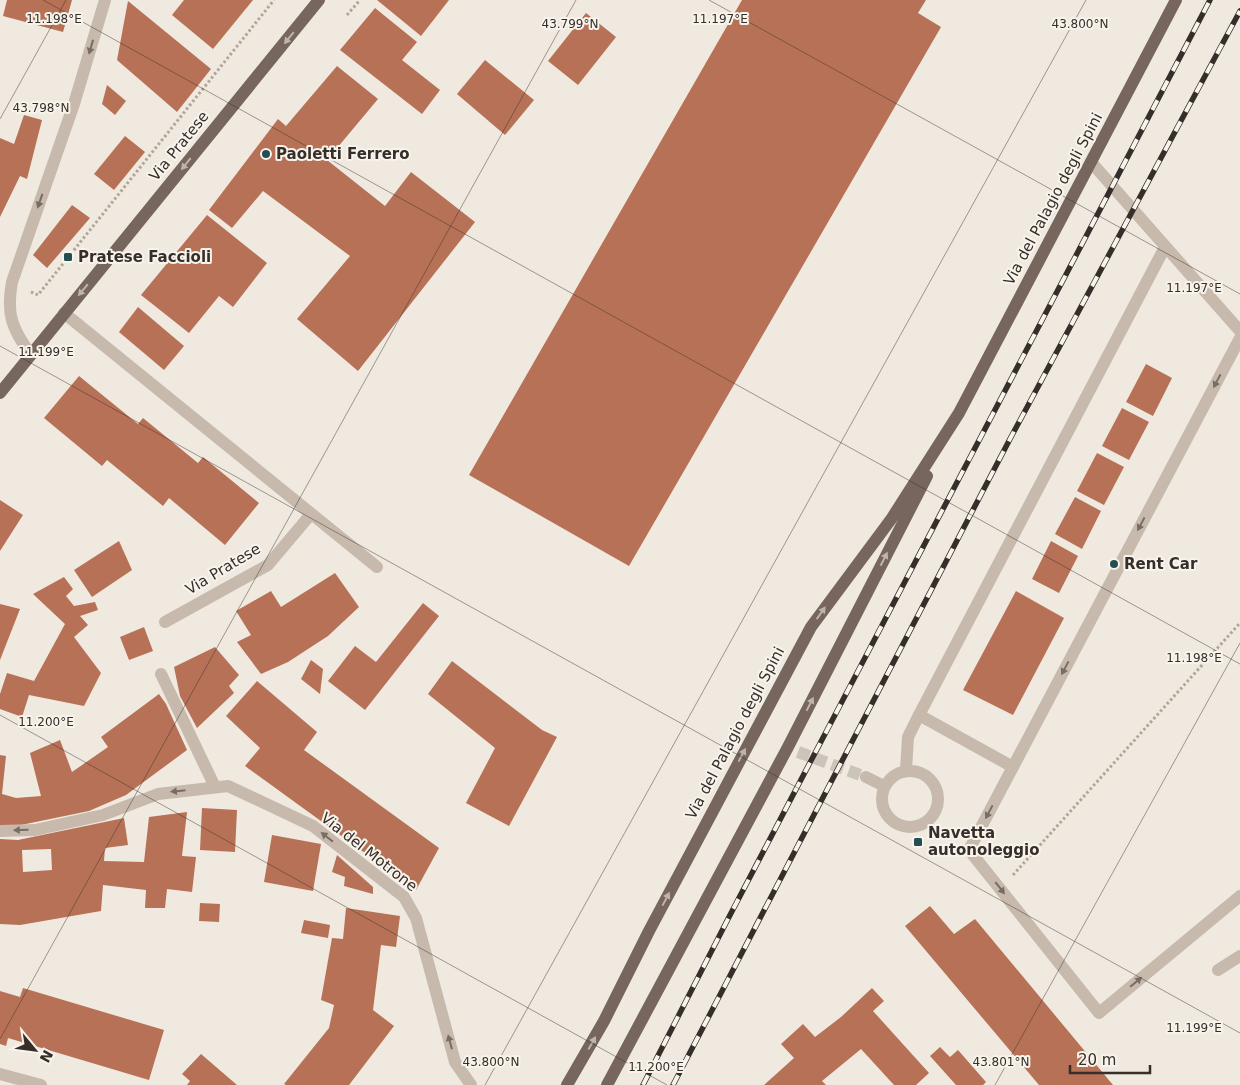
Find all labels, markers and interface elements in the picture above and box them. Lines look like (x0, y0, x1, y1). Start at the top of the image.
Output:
text: 11.198°E (26, 12, 82, 26)
text: 11.197°E (692, 12, 748, 26)
text: 43.799°N (542, 17, 598, 31)
text: 43.800°N (1052, 17, 1108, 31)
one-way arrow (283, 31, 294, 44)
one-way arrow (87, 39, 95, 54)
text: 43.798°N (13, 101, 69, 115)
street label: Via Pratese (145, 108, 213, 184)
street label: Via del Palagio degli Spini (1000, 110, 1106, 288)
place label: Paoletti Ferrero (276, 145, 410, 163)
marker: Paoletti Ferrero (260, 148, 272, 160)
one-way arrow (181, 157, 192, 170)
one-way arrow (36, 194, 44, 209)
place label: Pratese Faccioli (78, 248, 211, 266)
marker: Pratese Faccioli (62, 251, 74, 263)
text: 11.197°E (1166, 281, 1222, 295)
one-way arrow (78, 283, 89, 296)
text: 11.199°E (18, 345, 74, 359)
one-way arrow (1213, 374, 1221, 388)
one-way arrow (1137, 517, 1145, 532)
street label: Via Pratese (182, 540, 264, 598)
one-way arrow (880, 552, 888, 566)
place label: Rent Car (1124, 555, 1198, 573)
marker: Rent Car (1108, 558, 1120, 570)
one-way arrow (816, 606, 826, 620)
street label: Via del Palagio degli Spini (682, 644, 788, 822)
text: 11.198°E (1166, 651, 1222, 665)
one-way arrow (1061, 661, 1069, 675)
one-way arrow (806, 697, 814, 711)
text: 11.200°E (18, 715, 74, 729)
one-way arrow (738, 748, 746, 762)
one-way arrow (170, 787, 186, 795)
one-way arrow (985, 804, 993, 819)
street label: Via del Motrone (317, 809, 421, 895)
place label: Navetta autonoleggio (928, 824, 1040, 859)
one-way arrow (13, 827, 29, 835)
one-way arrow (321, 832, 334, 843)
marker: Navetta autonoleggio (912, 836, 924, 848)
one-way arrow (994, 881, 1005, 894)
one-way arrow (662, 891, 670, 906)
one-way arrow (1130, 977, 1143, 988)
text: 11.199°E (1166, 1021, 1222, 1035)
north arrow (10, 1025, 60, 1075)
one-way arrow (446, 1034, 454, 1049)
one-way arrow (587, 1036, 596, 1050)
scale bar (1070, 1042, 1150, 1074)
text: N (37, 1047, 56, 1065)
text: 20 m (1078, 1051, 1116, 1069)
text: 43.800°N (463, 1055, 519, 1069)
text: 43.801°N (973, 1055, 1029, 1069)
text: 11.200°E (628, 1060, 684, 1074)

